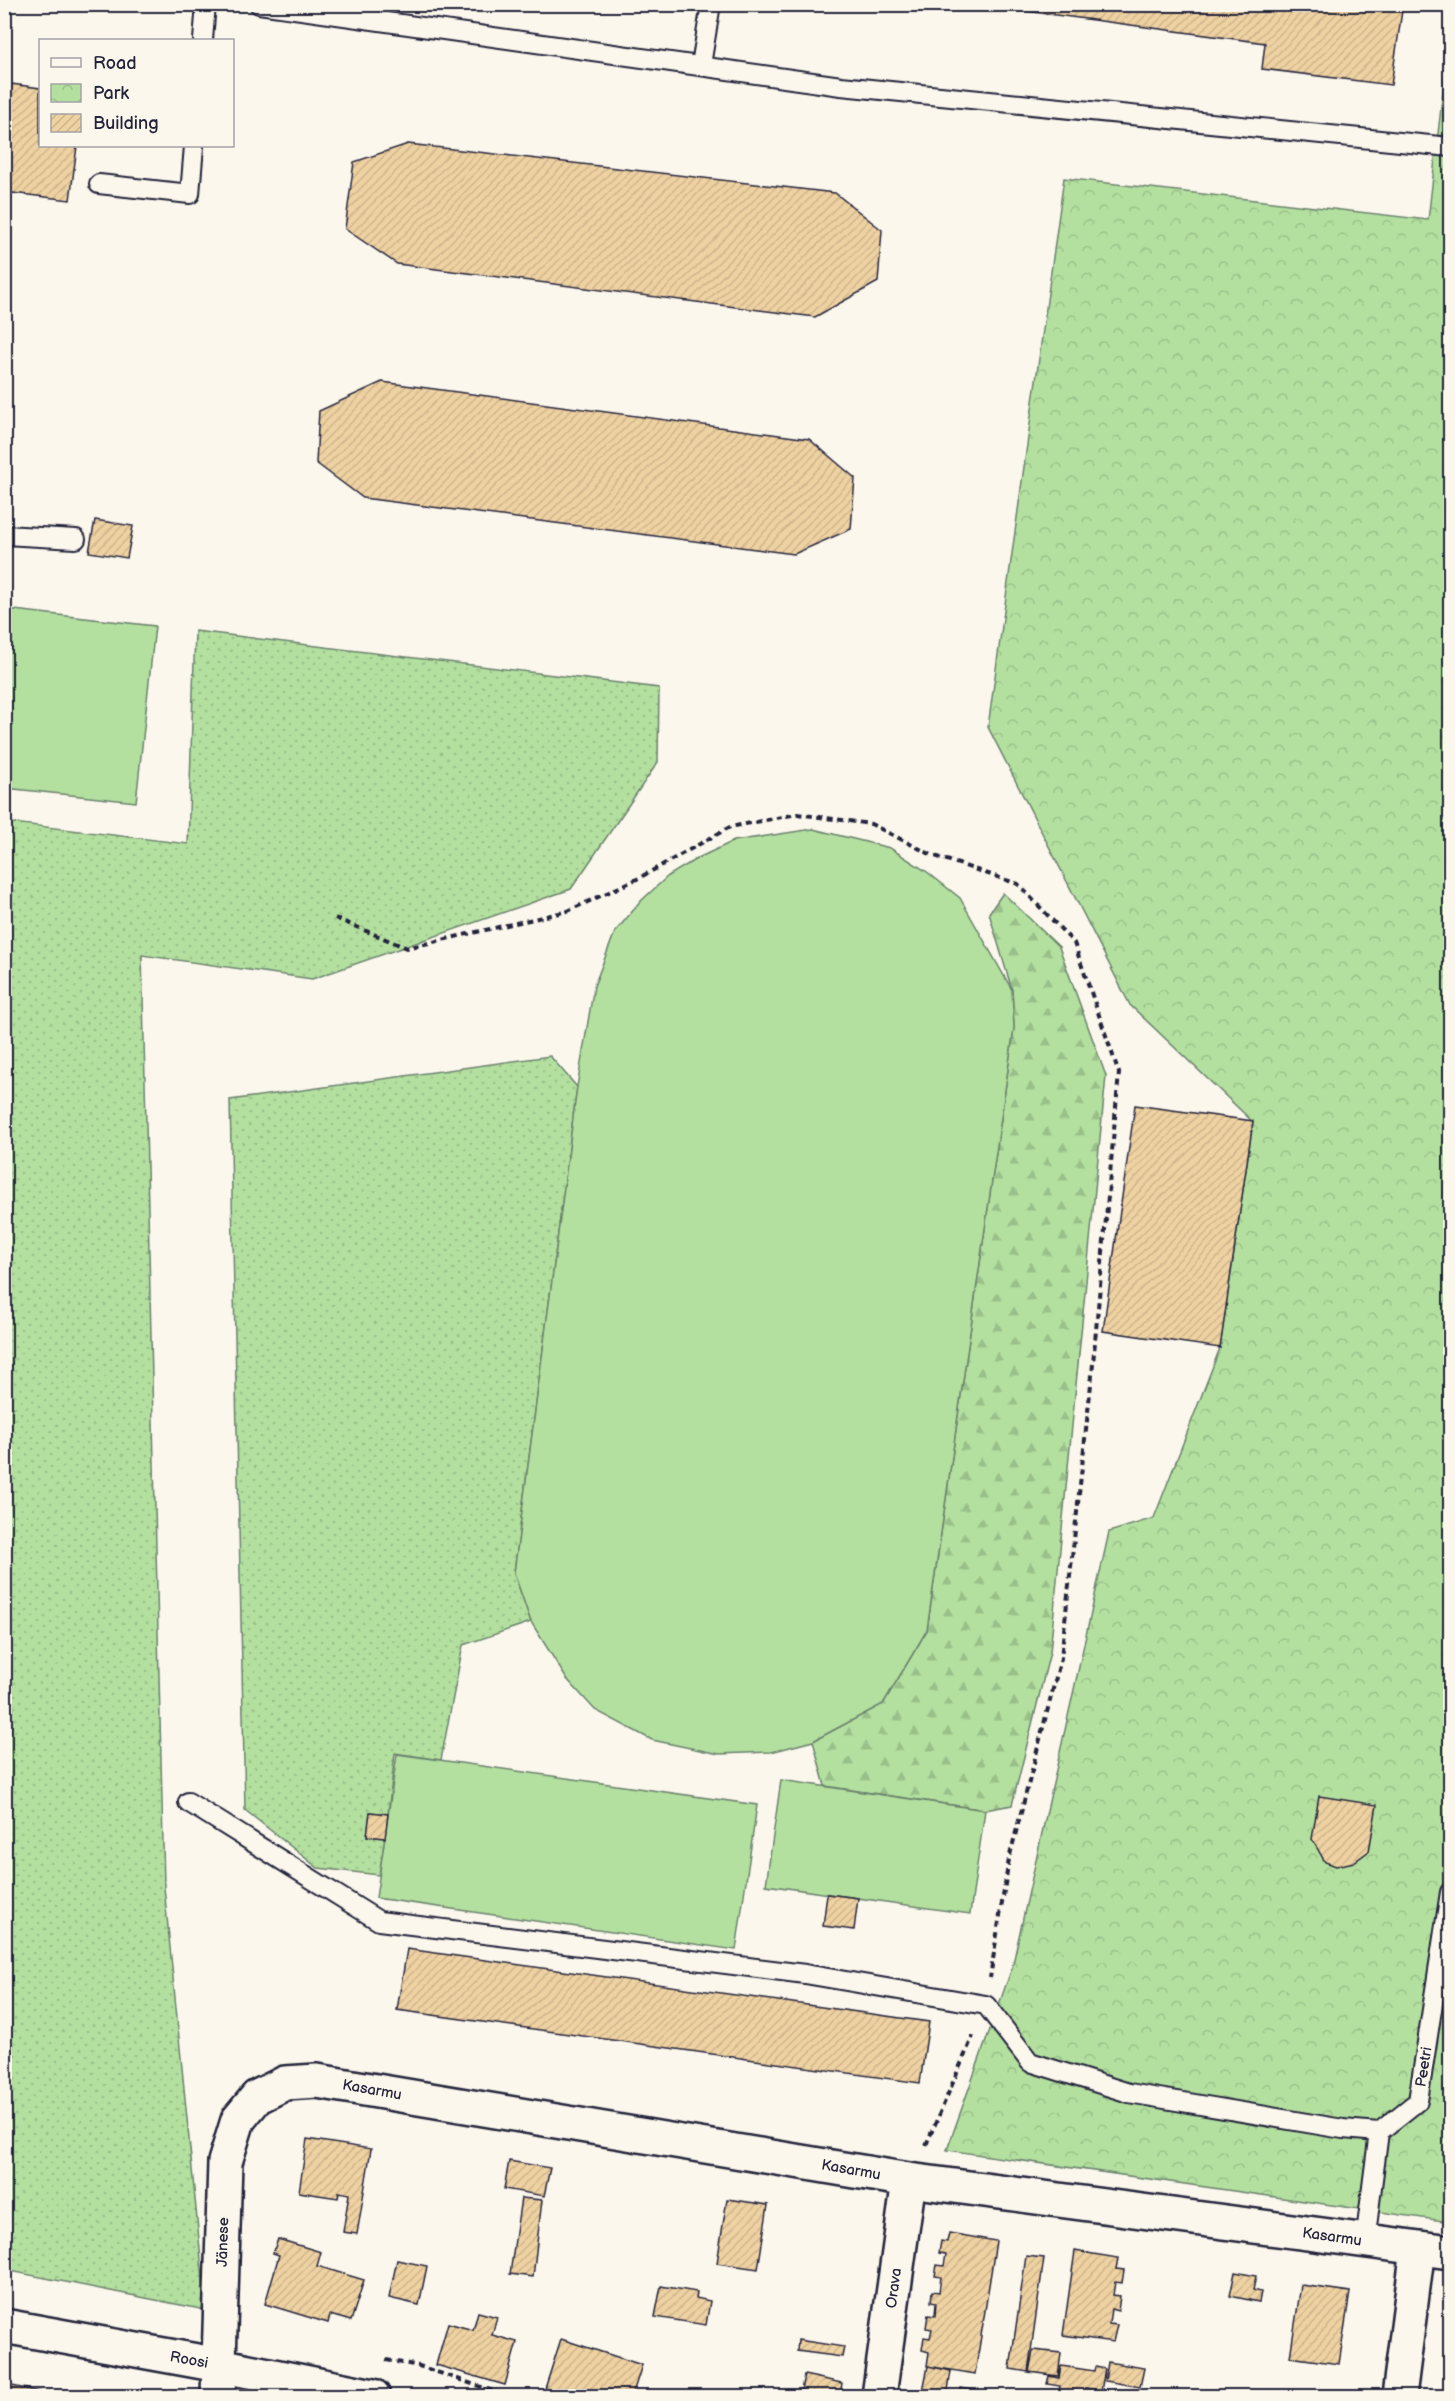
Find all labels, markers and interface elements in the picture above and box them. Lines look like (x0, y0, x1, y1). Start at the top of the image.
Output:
legend (39, 39, 234, 147)
text: Road (93, 53, 137, 74)
text: Park (93, 83, 129, 104)
text: Building (93, 113, 159, 134)
street label: Peetri (1411, 2046, 1437, 2088)
street label: Kasarmu (341, 2075, 403, 2105)
street label: Kasarmu (820, 2155, 882, 2185)
street label: Jänese (213, 2217, 233, 2267)
street label: Kasarmu (1301, 2223, 1363, 2251)
street label: Orava (882, 2267, 906, 2309)
street label: Roosi (168, 2347, 210, 2373)

